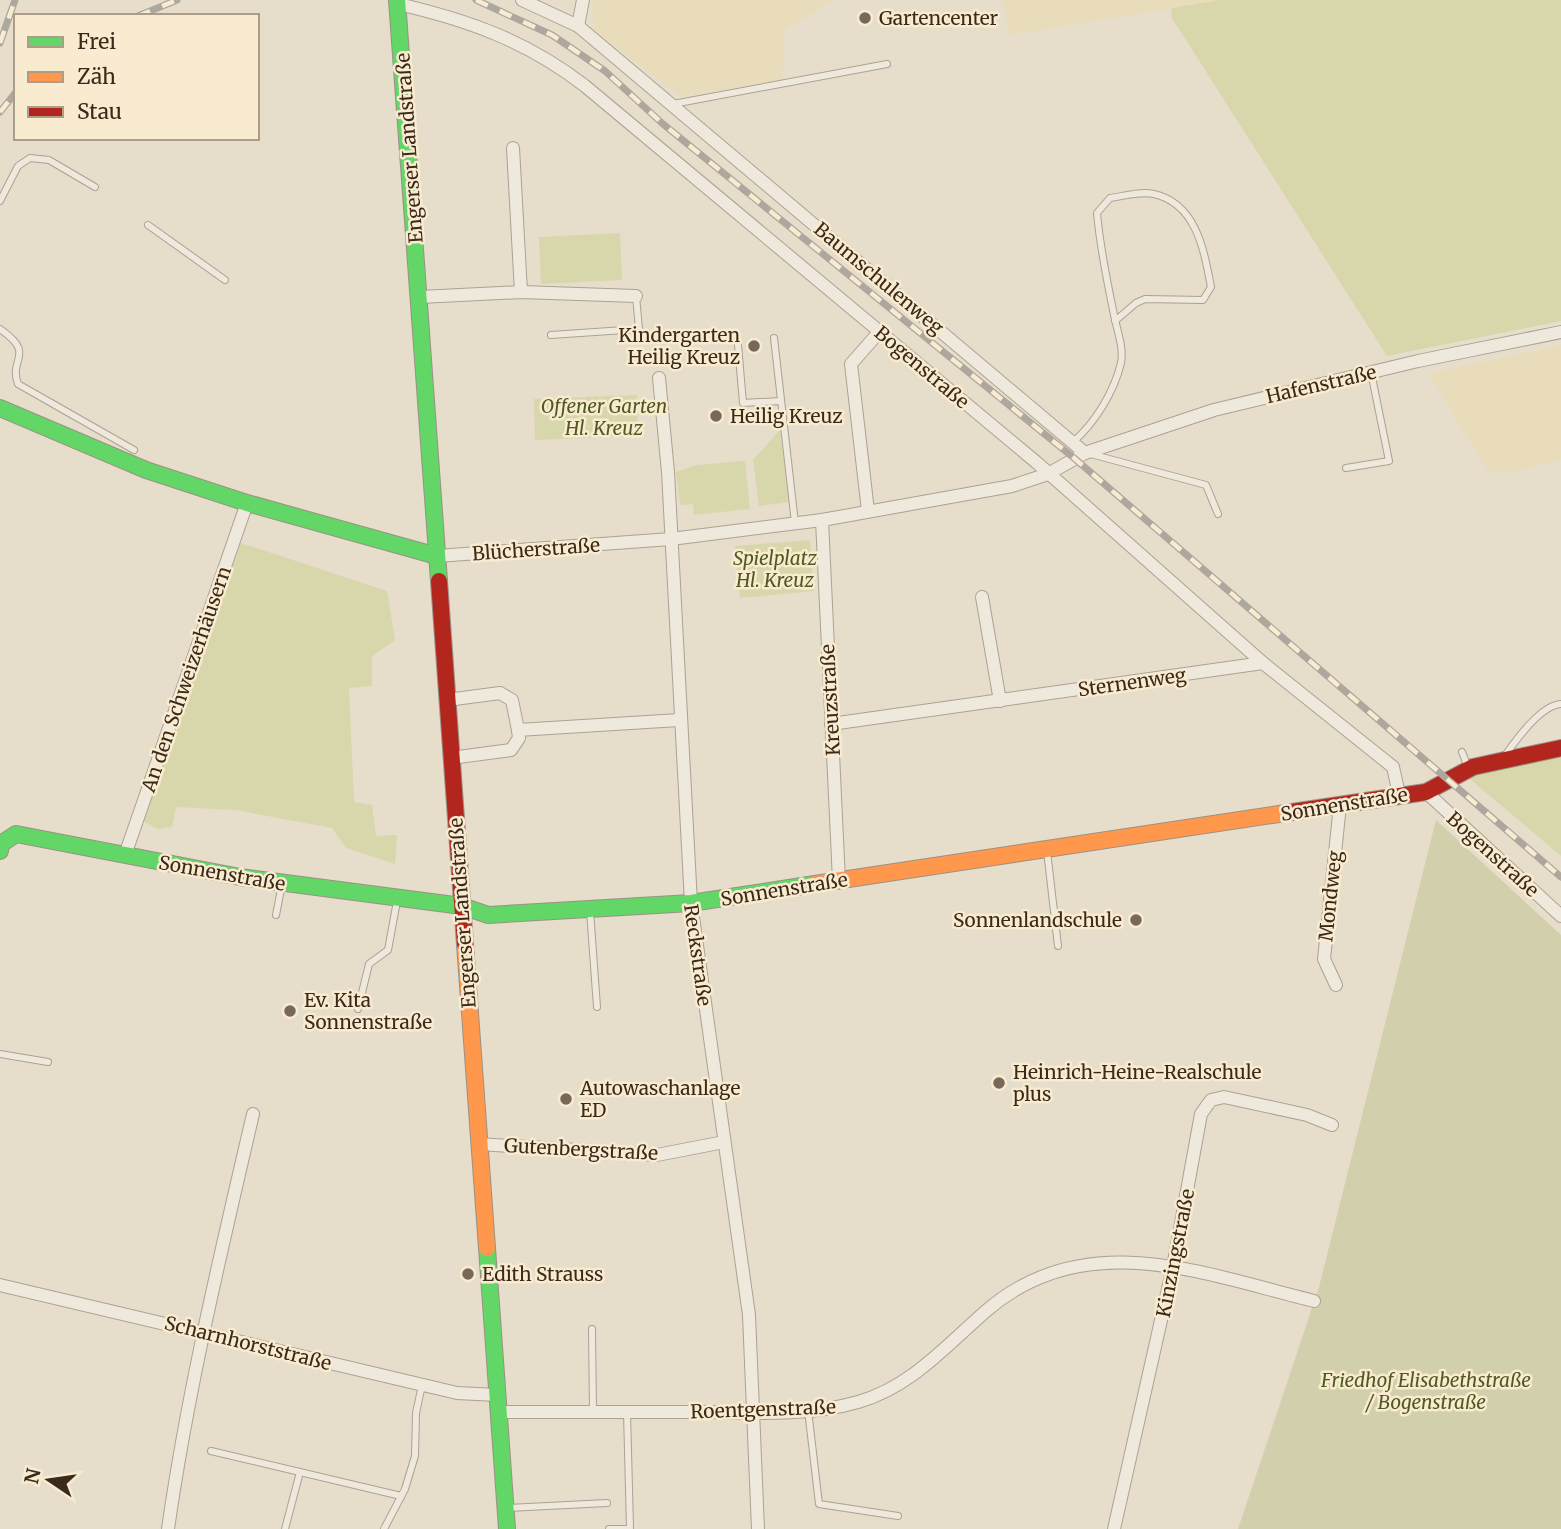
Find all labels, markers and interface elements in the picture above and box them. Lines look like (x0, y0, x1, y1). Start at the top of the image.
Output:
place label: Gartencenter (879, 6, 999, 30)
marker: Gartencenter (857, 10, 873, 26)
legend (14, 14, 259, 140)
text: Frei (77, 28, 116, 55)
street label: Engerser Landstraße (390, 52, 428, 244)
text: Zäh (77, 63, 116, 90)
text: Stau (77, 98, 122, 125)
street label: Baumschulenweg (809, 217, 949, 340)
street label: Bogenstraße (870, 320, 974, 414)
place label: Kindergarten Heilig Kreuz (618, 323, 740, 369)
marker: Kindergarten Heilig Kreuz (746, 338, 762, 354)
street label: Hafenstraße (1263, 360, 1379, 408)
park label: Offener Garten Hl. Kreuz (541, 394, 667, 440)
place label: Heilig Kreuz (730, 404, 843, 428)
marker: Heilig Kreuz (708, 408, 724, 424)
street label: Blücherstraße (471, 533, 601, 565)
park label: Spielplatz Hl. Kreuz (733, 546, 817, 592)
street label: An den Schweizerhäusern (136, 563, 236, 796)
street label: Kreuzstraße (815, 643, 845, 757)
street label: Sternenweg (1076, 662, 1188, 701)
street label: Sonnenstraße (1279, 782, 1409, 826)
street label: Bogenstraße (1442, 806, 1544, 902)
street label: Engerser Landstraße (443, 817, 481, 1009)
street label: Mondweg (1313, 849, 1347, 943)
street label: Sonnenstraße (157, 850, 287, 896)
street label: Sonnenstraße (719, 867, 849, 911)
street label: Reckstraße (679, 902, 717, 1008)
place label: Sonnenlandschule (953, 908, 1122, 932)
marker: Sonnenlandschule (1128, 912, 1144, 928)
place label: Ev. Kita Sonnenstraße (304, 988, 432, 1034)
marker: Ev. Kita Sonnenstraße (282, 1003, 298, 1019)
place label: Heinrich-Heine-Realschule plus (1013, 1060, 1262, 1106)
marker: Heinrich-Heine-Realschule plus (991, 1075, 1007, 1091)
place label: Autowaschanlage ED (579, 1076, 740, 1122)
marker: Autowaschanlage ED (558, 1091, 574, 1107)
street label: Gutenbergstraße (503, 1133, 659, 1165)
street label: Kinzingstraße (1151, 1186, 1199, 1319)
place label: Edith Strauss (482, 1262, 603, 1286)
marker: Edith Strauss (460, 1266, 476, 1282)
street label: Scharnhorststraße (162, 1311, 334, 1375)
park label: Friedhof Elisabethstraße / Bogenstraße (1320, 1368, 1531, 1414)
street label: Roentgenstraße (690, 1394, 836, 1424)
north arrow (14, 1445, 84, 1515)
text: N (19, 1466, 46, 1486)

